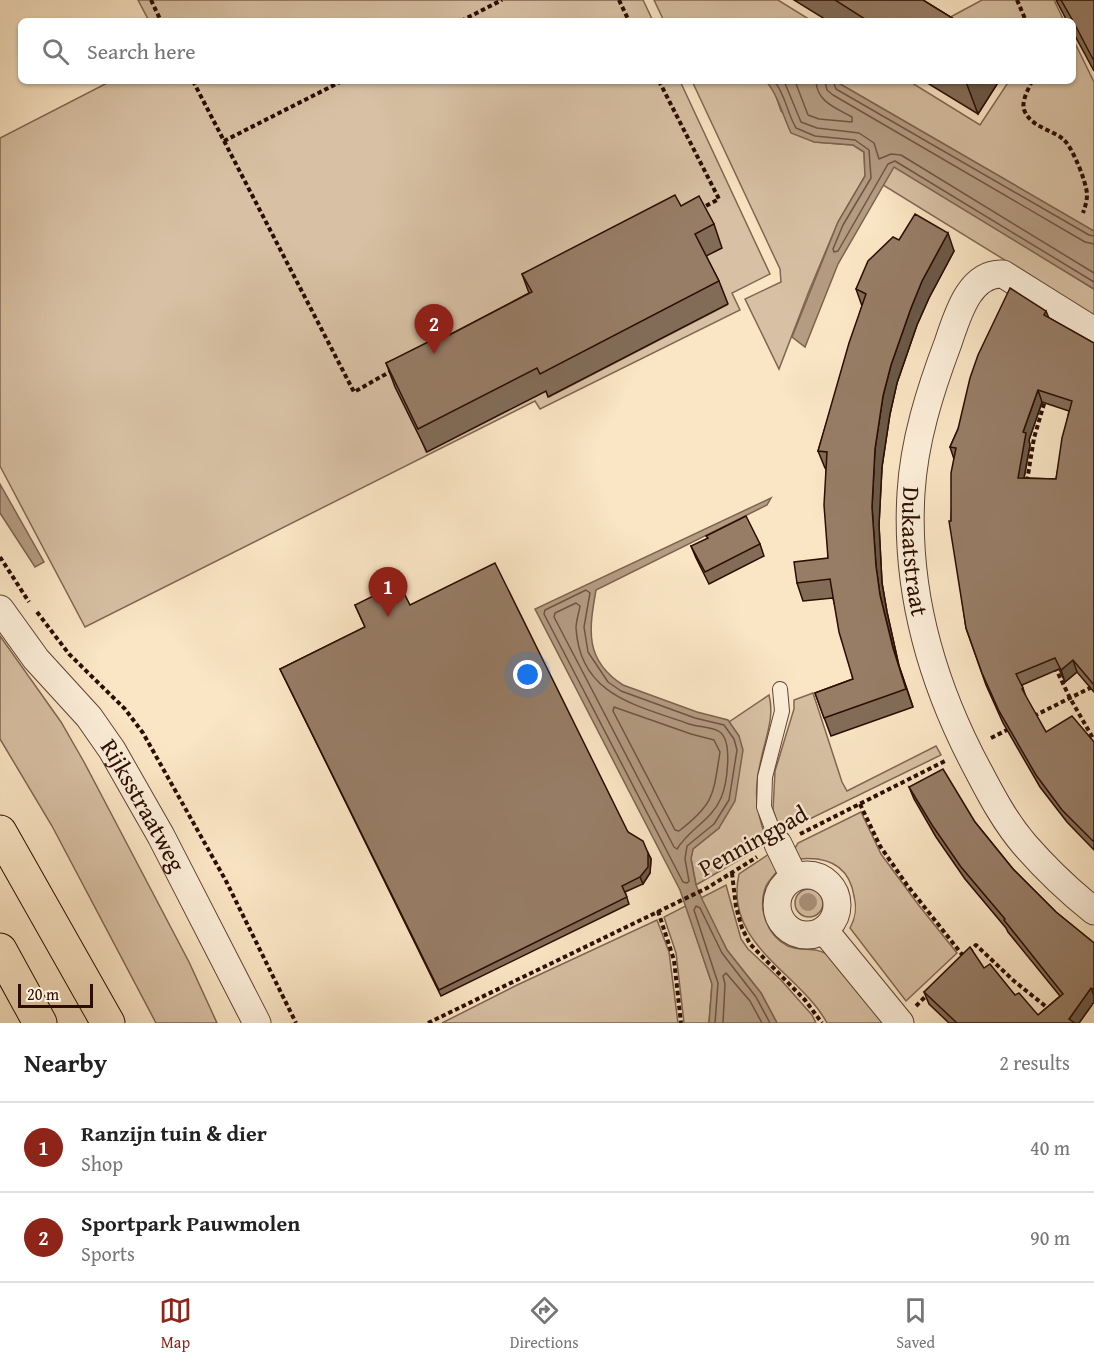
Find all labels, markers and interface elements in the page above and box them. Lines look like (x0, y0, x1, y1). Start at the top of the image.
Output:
search box (18, 18, 1076, 84)
icon: search (39, 35, 72, 68)
text: Search here (87, 35, 196, 67)
pin: 2 (414, 304, 454, 354)
street label: Dukaatstraat (893, 486, 938, 620)
pin: 1 (368, 568, 408, 617)
your location (513, 660, 542, 689)
street label: Rijksstraatweg (92, 731, 195, 878)
street label: Penningpad (692, 796, 814, 885)
scale bar (18, 981, 93, 1008)
text: 20 m (27, 982, 59, 1006)
text: Nearby (24, 1043, 107, 1082)
text: 2 results (999, 1048, 1070, 1077)
text: Ranzijn tuin & dier (81, 1117, 267, 1149)
text: 1 (38, 1133, 49, 1162)
text: 40 m (1030, 1133, 1070, 1162)
text: Shop (81, 1149, 123, 1178)
text: Sportpark Pauwmolen (81, 1207, 300, 1239)
text: 2 (38, 1223, 49, 1252)
text: 90 m (1030, 1223, 1070, 1252)
text: Sports (81, 1239, 135, 1268)
tab: Map (159, 1294, 192, 1354)
tab: Directions (510, 1294, 579, 1354)
tab: Saved (896, 1294, 935, 1354)

